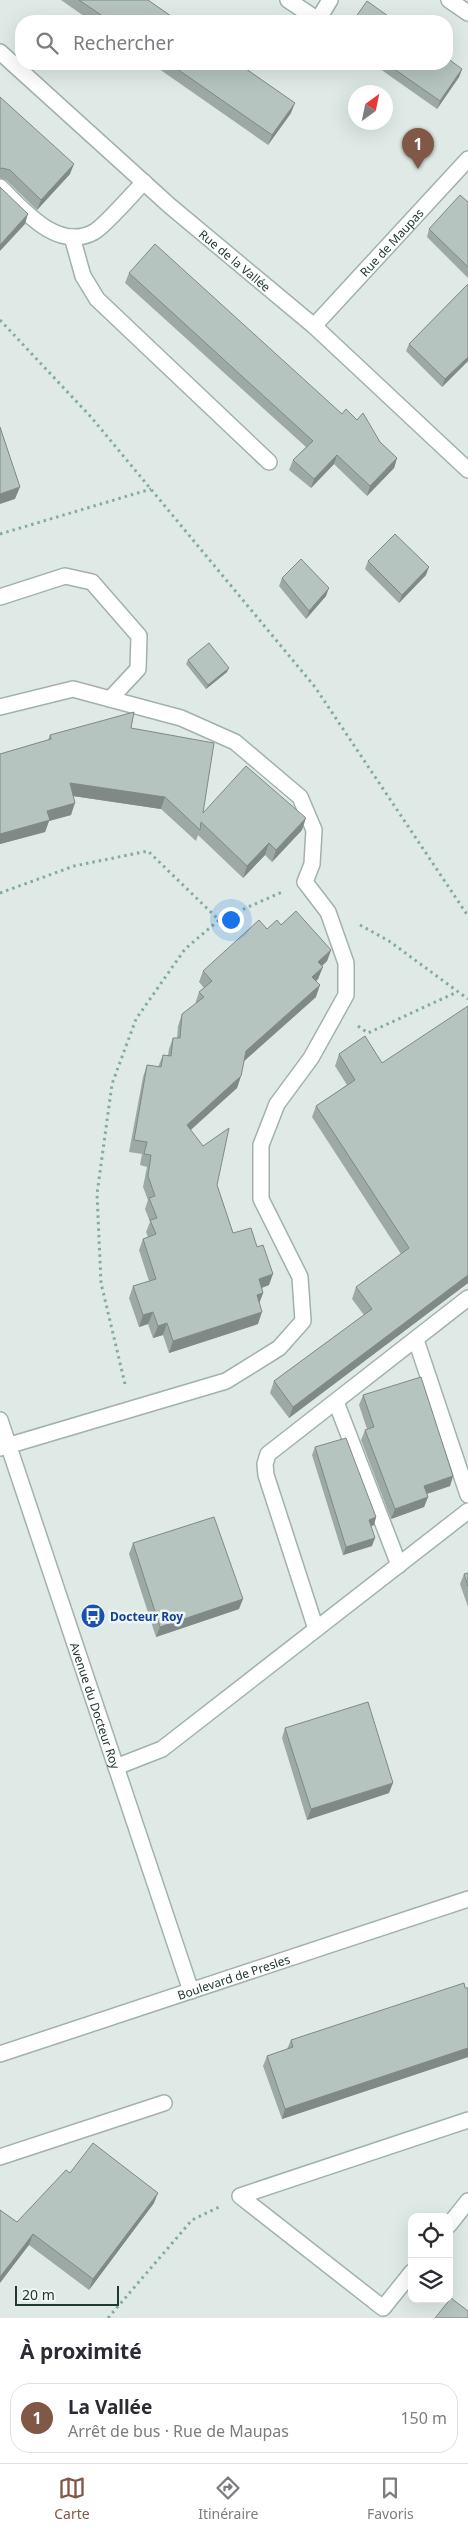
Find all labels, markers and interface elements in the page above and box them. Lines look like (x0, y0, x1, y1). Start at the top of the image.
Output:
search box (15, 15, 453, 70)
icon: search (33, 29, 61, 57)
text: Rechercher (73, 30, 174, 56)
north arrow (348, 85, 393, 130)
pin: 1 (402, 128, 434, 169)
street label: Rue de Maupas (356, 204, 427, 280)
street label: Rue de la Vallée (196, 225, 275, 295)
your location (218, 907, 244, 933)
bus stop icon: Docteur Roy (80, 1603, 106, 1629)
place label: Docteur Roy (110, 1608, 183, 1625)
street label: Avenue du Docteur Roy (66, 1640, 125, 1772)
street label: Boulevard de Presles (175, 1950, 292, 2003)
map controls (408, 2213, 453, 2303)
button: locate (408, 2213, 453, 2258)
button: layers (408, 2258, 453, 2303)
scale bar (15, 2283, 119, 2306)
text: 20 m (22, 2285, 55, 2304)
text: À proximité (20, 2337, 142, 2365)
text: La Vallée (68, 2394, 152, 2420)
text: 1 (32, 2407, 42, 2429)
text: 150 m (400, 2407, 447, 2429)
text: Arrêt de bus · Rue de Maupas (68, 2420, 289, 2442)
tab: Carte (54, 2474, 90, 2523)
tab: Itinéraire (198, 2474, 258, 2523)
tab: Favoris (367, 2474, 414, 2523)

